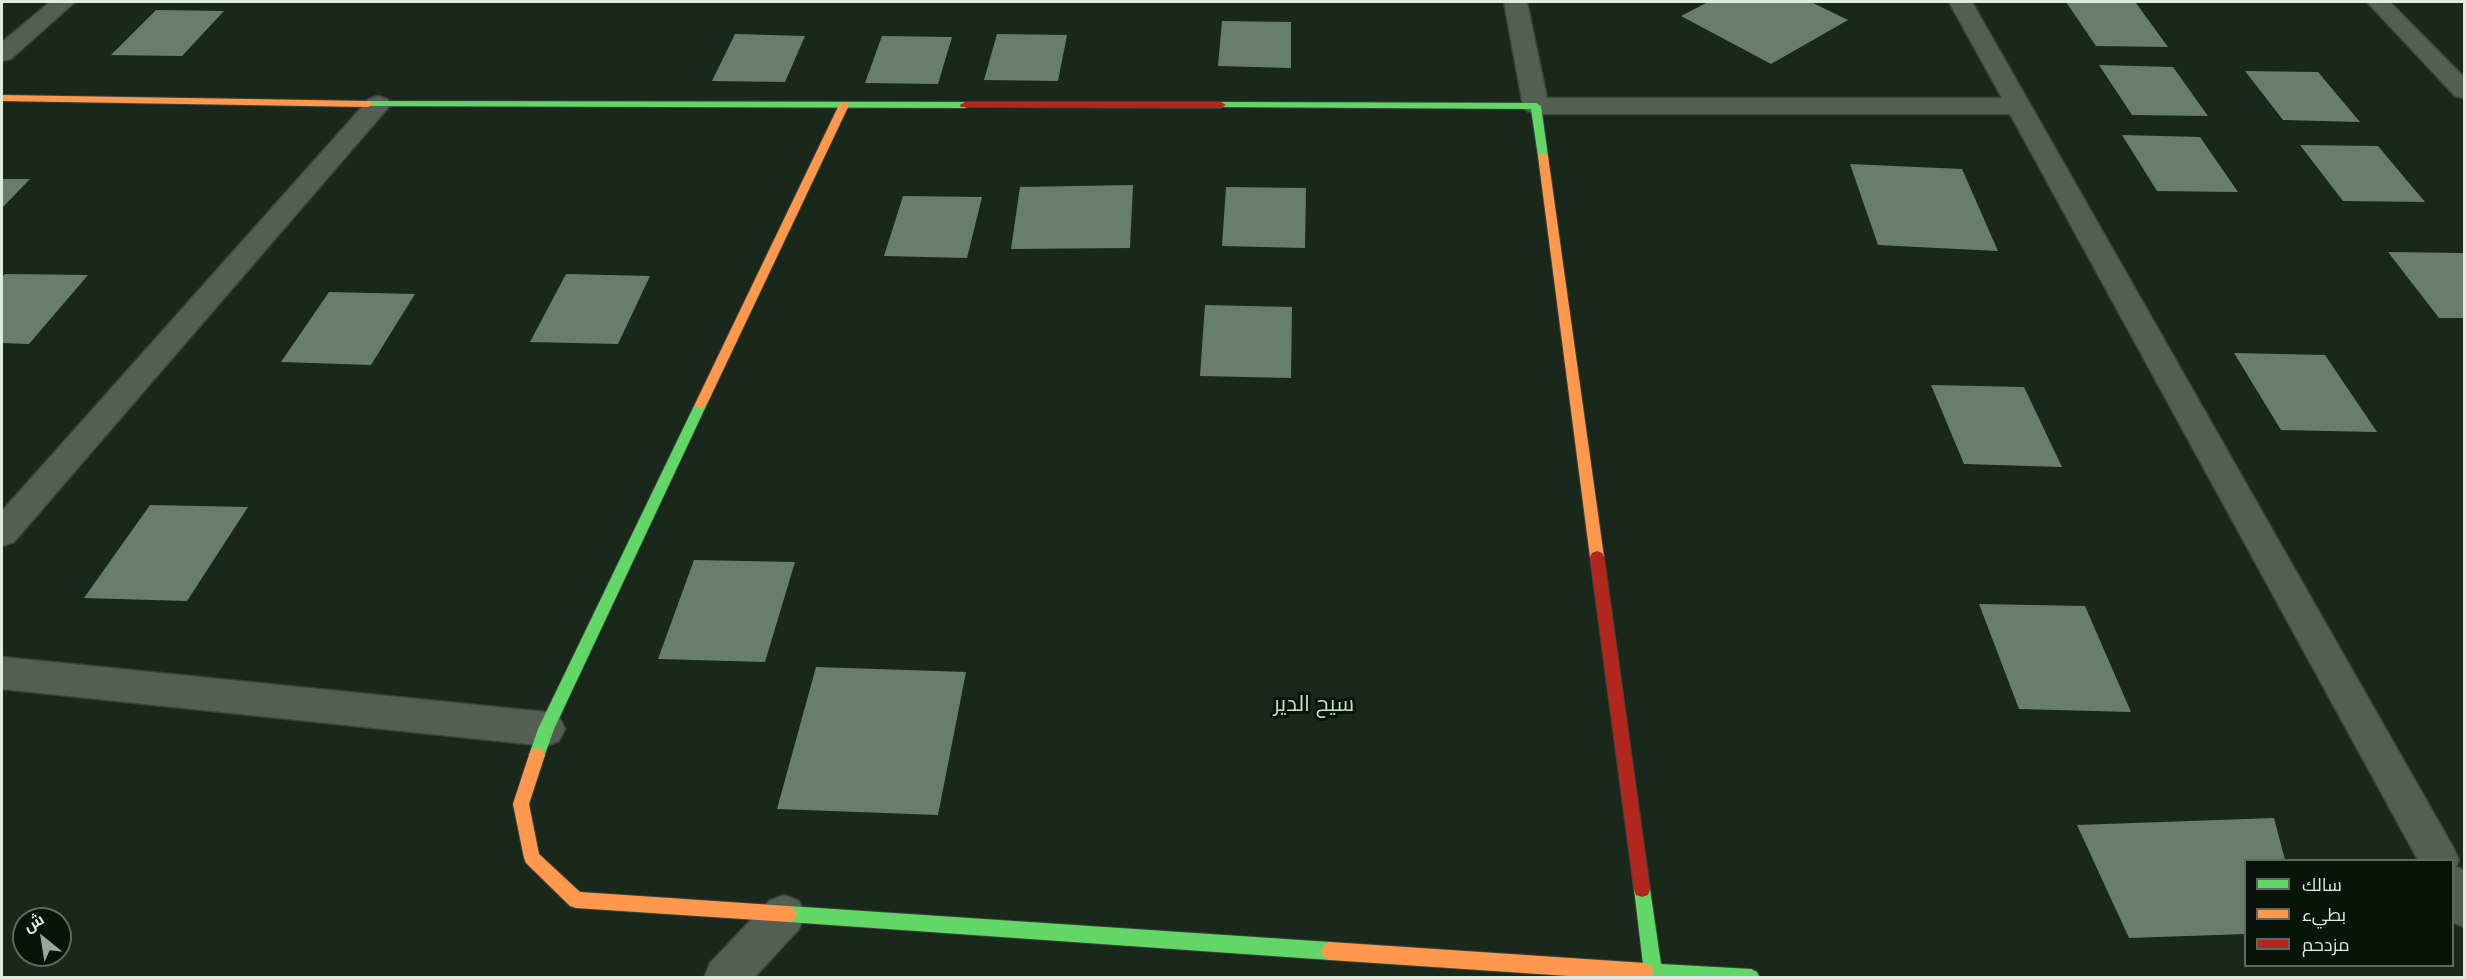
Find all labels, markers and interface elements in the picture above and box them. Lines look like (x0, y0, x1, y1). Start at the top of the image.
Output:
district label: سيح الدير (1274, 692, 1354, 718)
legend (2244, 859, 2454, 967)
text: سالك (2302, 872, 2342, 897)
text: بطيء (2302, 902, 2346, 927)
north arrow (12, 907, 72, 967)
text: ش (19, 908, 48, 938)
text: مزدحم (2302, 932, 2350, 957)

